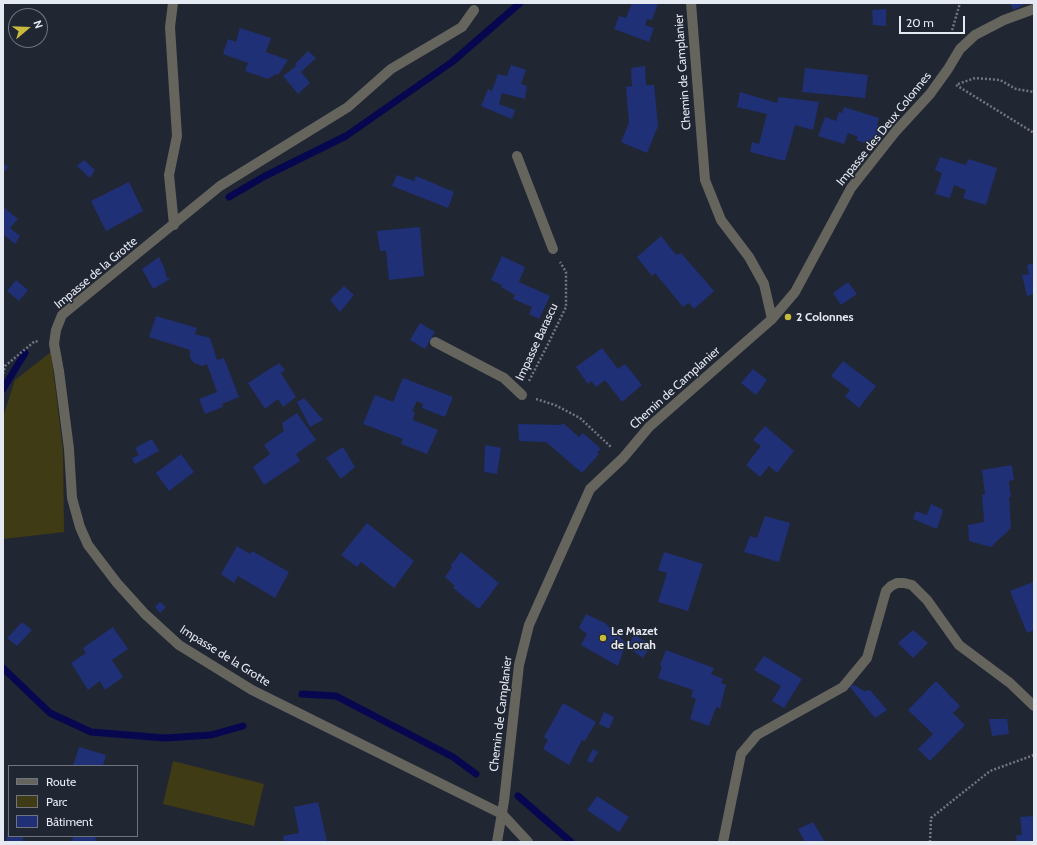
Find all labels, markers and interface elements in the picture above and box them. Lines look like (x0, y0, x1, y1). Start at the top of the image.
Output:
north arrow (8, 8, 48, 48)
scale bar (901, 8, 967, 34)
street label: Chemin de Camplanier (672, 14, 694, 130)
text: 20 m (906, 15, 934, 30)
text: N (31, 18, 46, 30)
street label: Impasse des Deux Colonnes (834, 69, 934, 189)
street label: Impasse de la Grotte (52, 234, 140, 312)
street label: Impasse Barascu (513, 301, 561, 383)
place label: 2 Colonnes (796, 310, 854, 324)
marker: 2 Colonnes (783, 312, 793, 322)
street label: Chemin de Camplanier (627, 344, 723, 432)
street label: Impasse de la Grotte (177, 622, 273, 690)
place label: Le Mazet de Lorah (611, 624, 658, 652)
marker: Le Mazet de Lorah (598, 633, 608, 643)
street label: Chemin de Camplanier (487, 655, 515, 773)
legend (8, 765, 138, 837)
text: Route (46, 774, 76, 789)
text: Parc (46, 794, 68, 809)
text: Bâtiment (46, 814, 93, 829)

